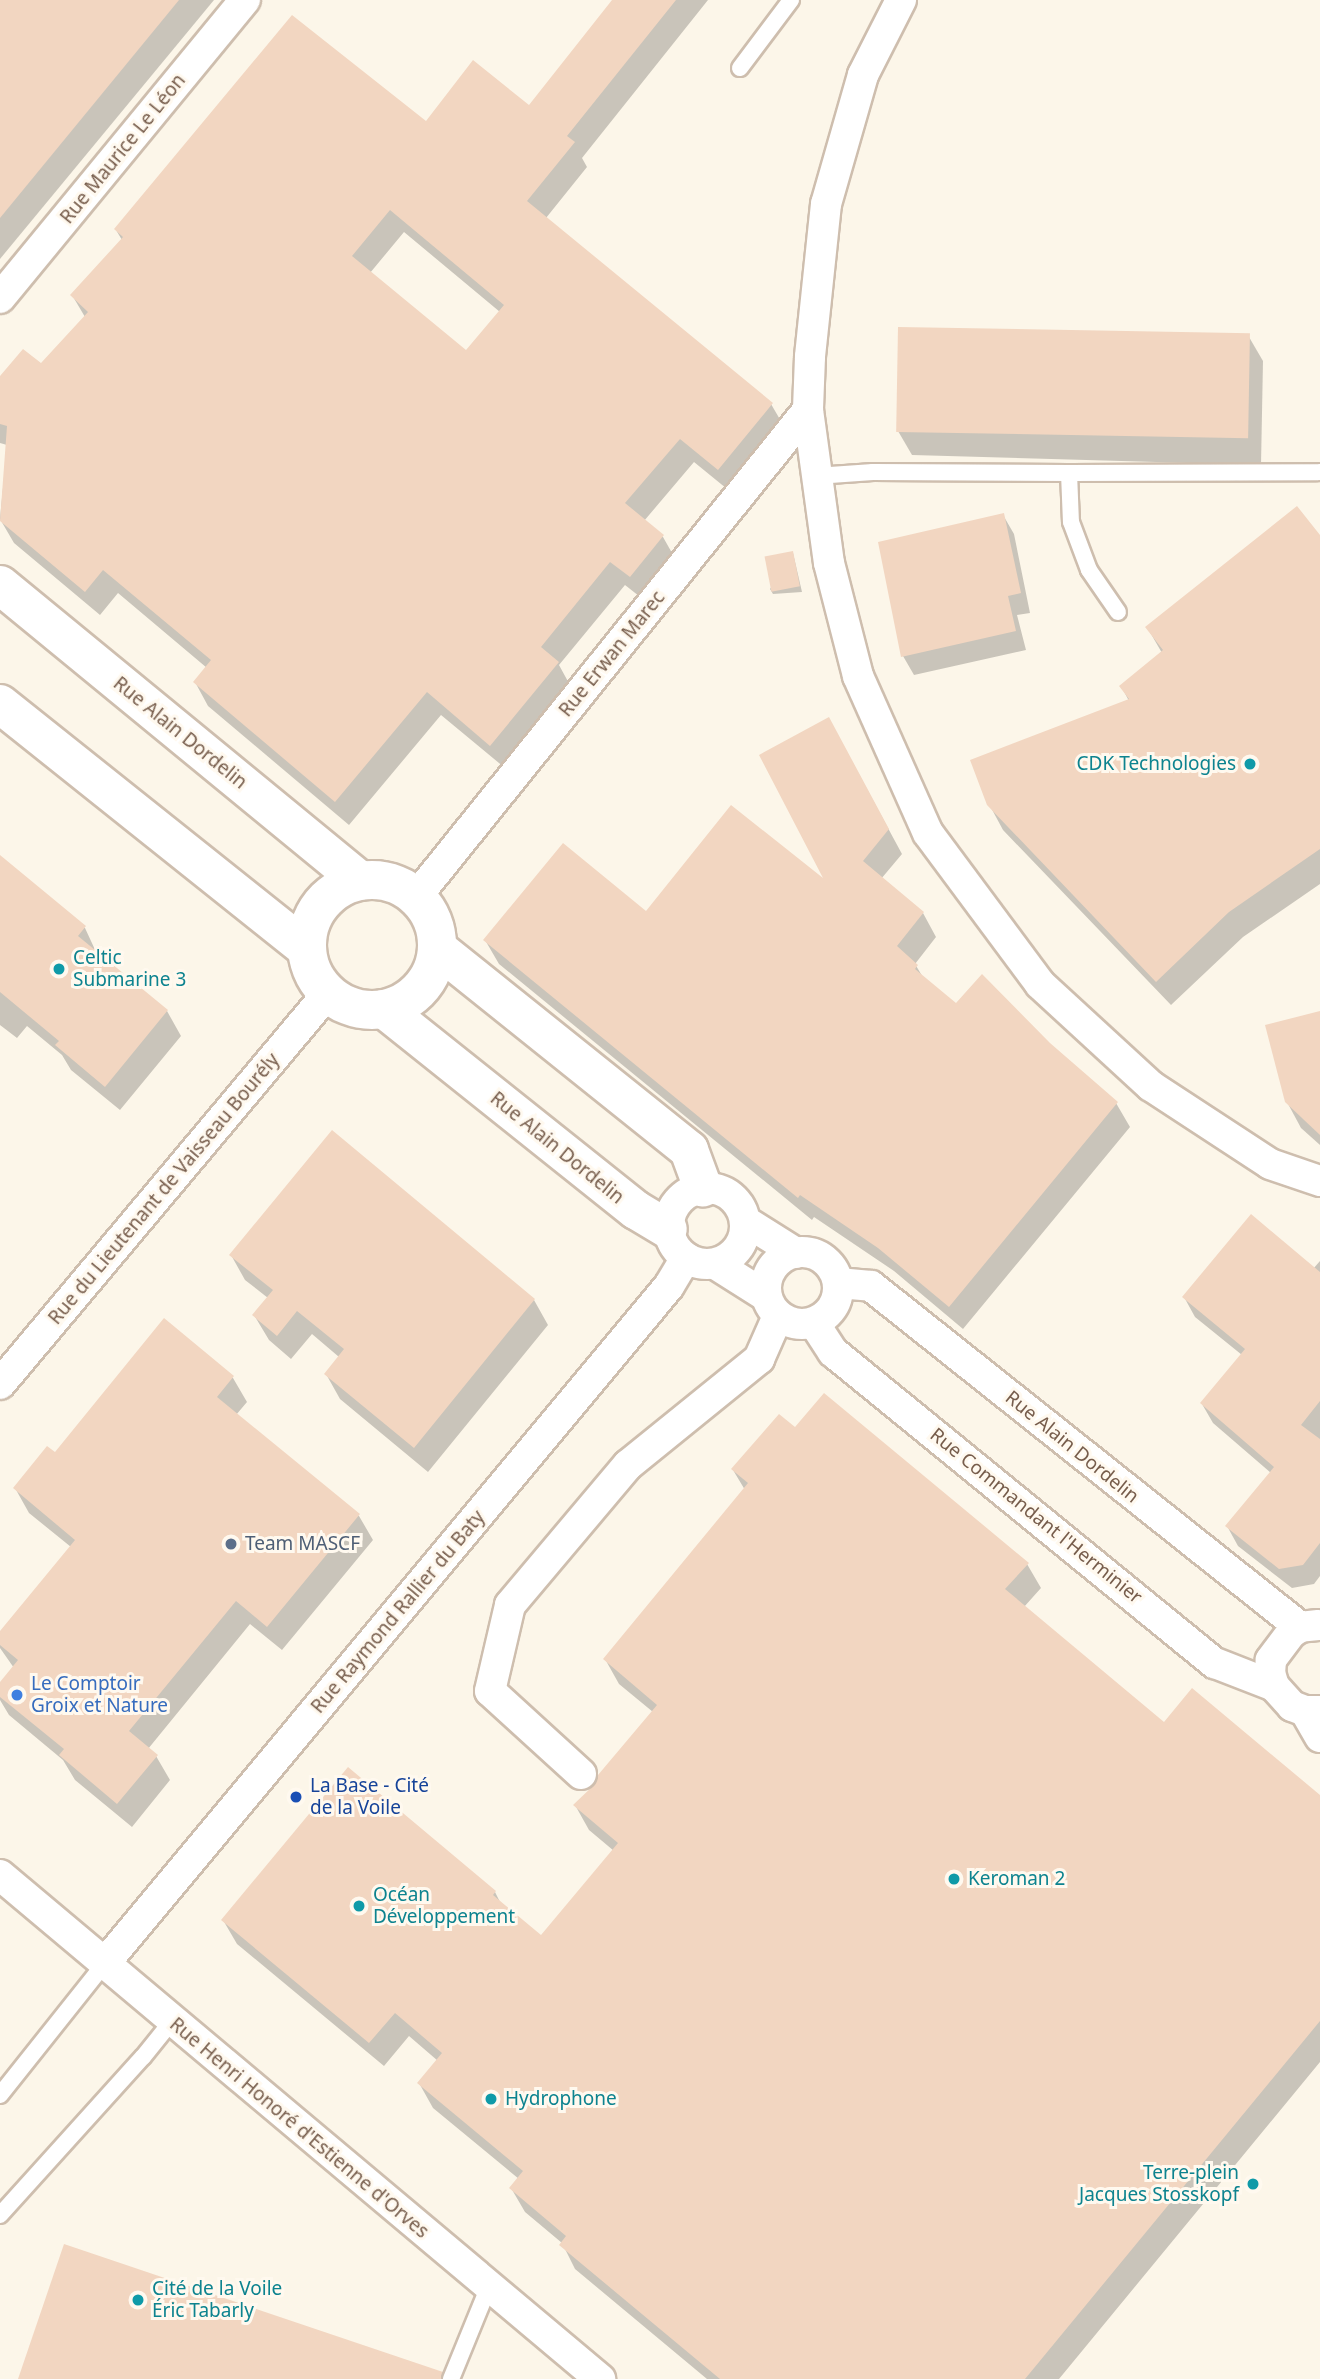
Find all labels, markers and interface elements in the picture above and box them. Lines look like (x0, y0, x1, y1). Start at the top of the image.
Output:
street label: Rue Maurice Le Léon (56, 70, 190, 228)
street label: Rue Erwan Marec (554, 587, 670, 721)
street label: Rue Alain Dordelin (109, 672, 251, 794)
place label: CDK Technologies (1077, 753, 1236, 775)
marker: CDK Technologies (1242, 756, 1258, 772)
place label: Celtic Submarine 3 (73, 947, 186, 991)
marker: Celtic Submarine 3 (51, 961, 67, 977)
street label: Rue du Lieutenant de Vaisseau Bourély (44, 1049, 284, 1329)
street label: Rue Alain Dordelin (486, 1087, 628, 1209)
street label: Rue Alain Dordelin (1001, 1386, 1143, 1508)
street label: Rue Commandant l'Herminier (925, 1423, 1147, 1609)
street label: Rue Raymond Rallier du Baty (306, 1506, 490, 1718)
place label: Team MASCF (245, 1533, 360, 1555)
marker: Team MASCF (223, 1536, 239, 1552)
place label: Le Comptoir Groix et Nature (31, 1673, 168, 1717)
marker: Le Comptoir Groix et Nature (9, 1687, 25, 1703)
place label: La Base - Cité de la Voile (310, 1775, 429, 1819)
marker: La Base - Cité de la Voile (288, 1789, 304, 1805)
place label: Keroman 2 (968, 1868, 1065, 1890)
marker: Keroman 2 (946, 1871, 962, 1887)
place label: Océan Développement (373, 1884, 515, 1928)
marker: Océan Développement (351, 1898, 367, 1914)
street label: Rue Henri Honoré d'Estienne d'Orves (165, 2013, 433, 2243)
place label: Hydrophone (505, 2088, 617, 2110)
marker: Hydrophone (483, 2091, 499, 2107)
place label: Terre-plein Jacques Stosskopf (1079, 2162, 1239, 2206)
marker: Terre-plein Jacques Stosskopf (1245, 2176, 1261, 2192)
place label: Cité de la Voile Éric Tabarly (152, 2278, 282, 2322)
marker: Cité de la Voile Éric Tabarly (130, 2292, 146, 2308)

